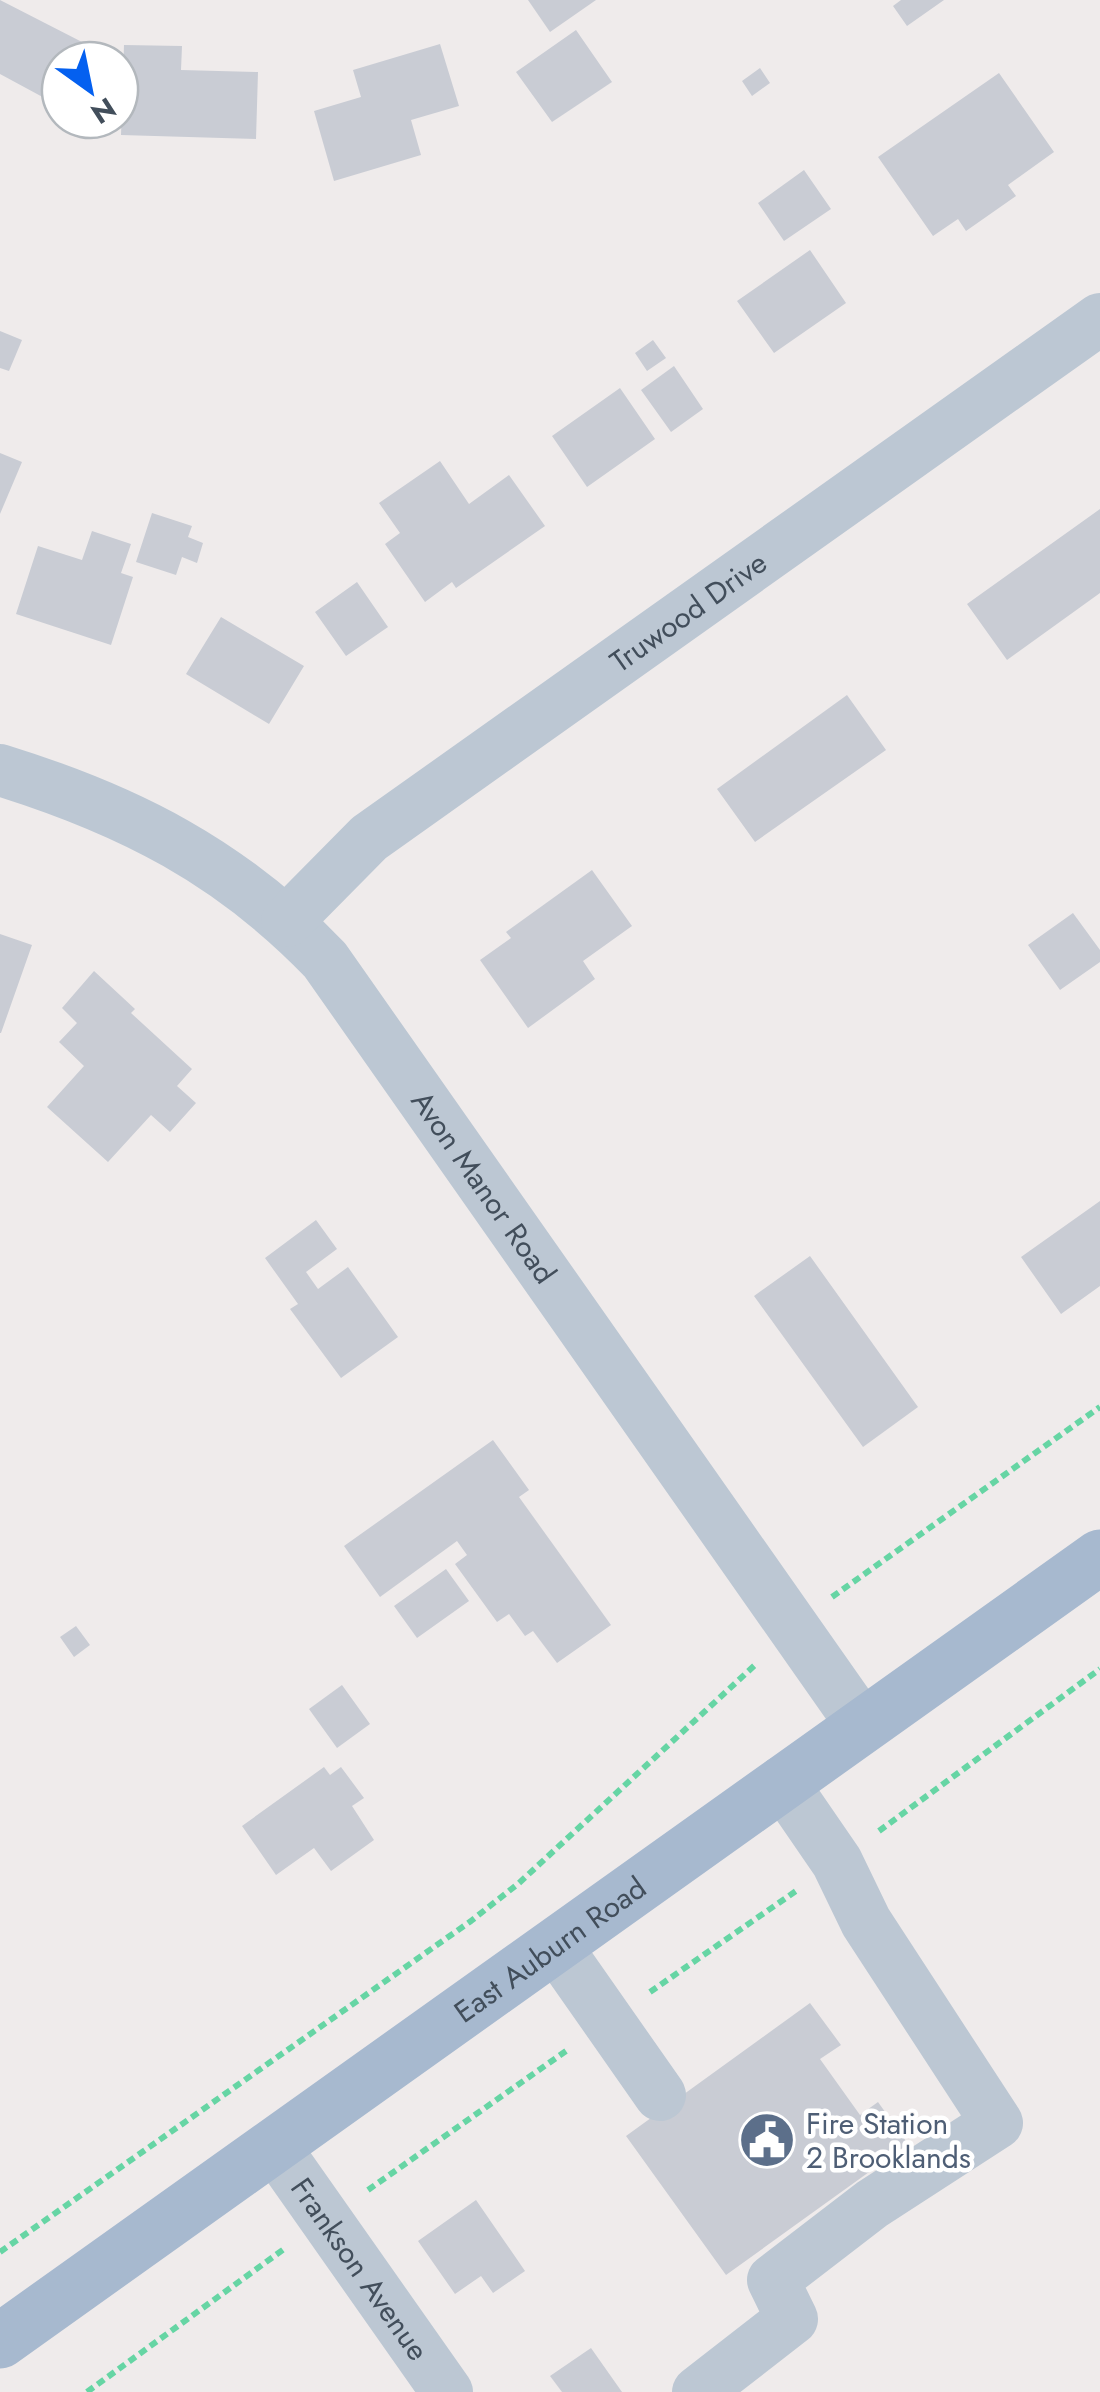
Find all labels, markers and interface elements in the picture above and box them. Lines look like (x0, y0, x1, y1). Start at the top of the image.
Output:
north arrow (40, 40, 140, 140)
text: N (83, 87, 124, 134)
street label: Truwood Drive (601, 541, 775, 682)
street label: Avon Manor Road (401, 1081, 567, 1292)
street label: East Auburn Road (445, 1866, 655, 2033)
place label: Fire Station 2 Brooklands (806, 2102, 971, 2179)
public building icon: Fire Station 2 Brooklands (737, 2110, 797, 2170)
street label: Frankson Avenue (281, 2168, 440, 2369)

